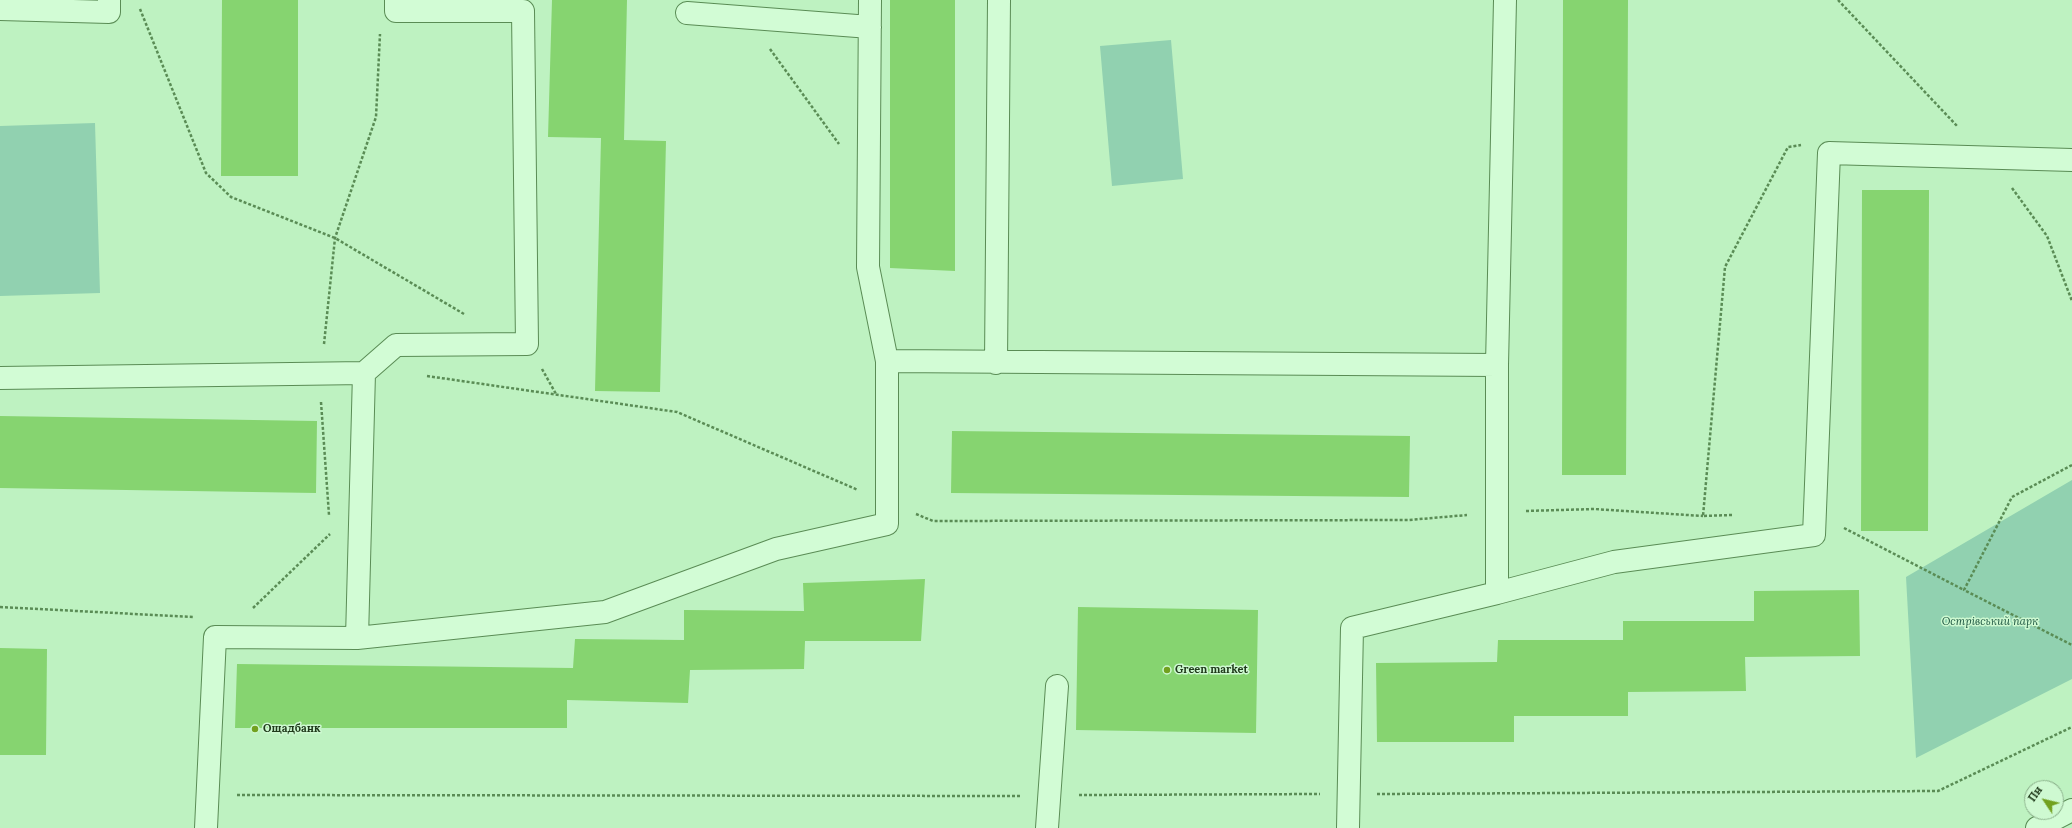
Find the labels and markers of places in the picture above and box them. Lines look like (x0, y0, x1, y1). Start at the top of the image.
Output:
place label: Green market (1175, 663, 1248, 677)
marker: Green market (1162, 665, 1172, 675)
place label: Ощадбанк (263, 722, 321, 736)
marker: Ощадбанк (250, 724, 260, 734)

